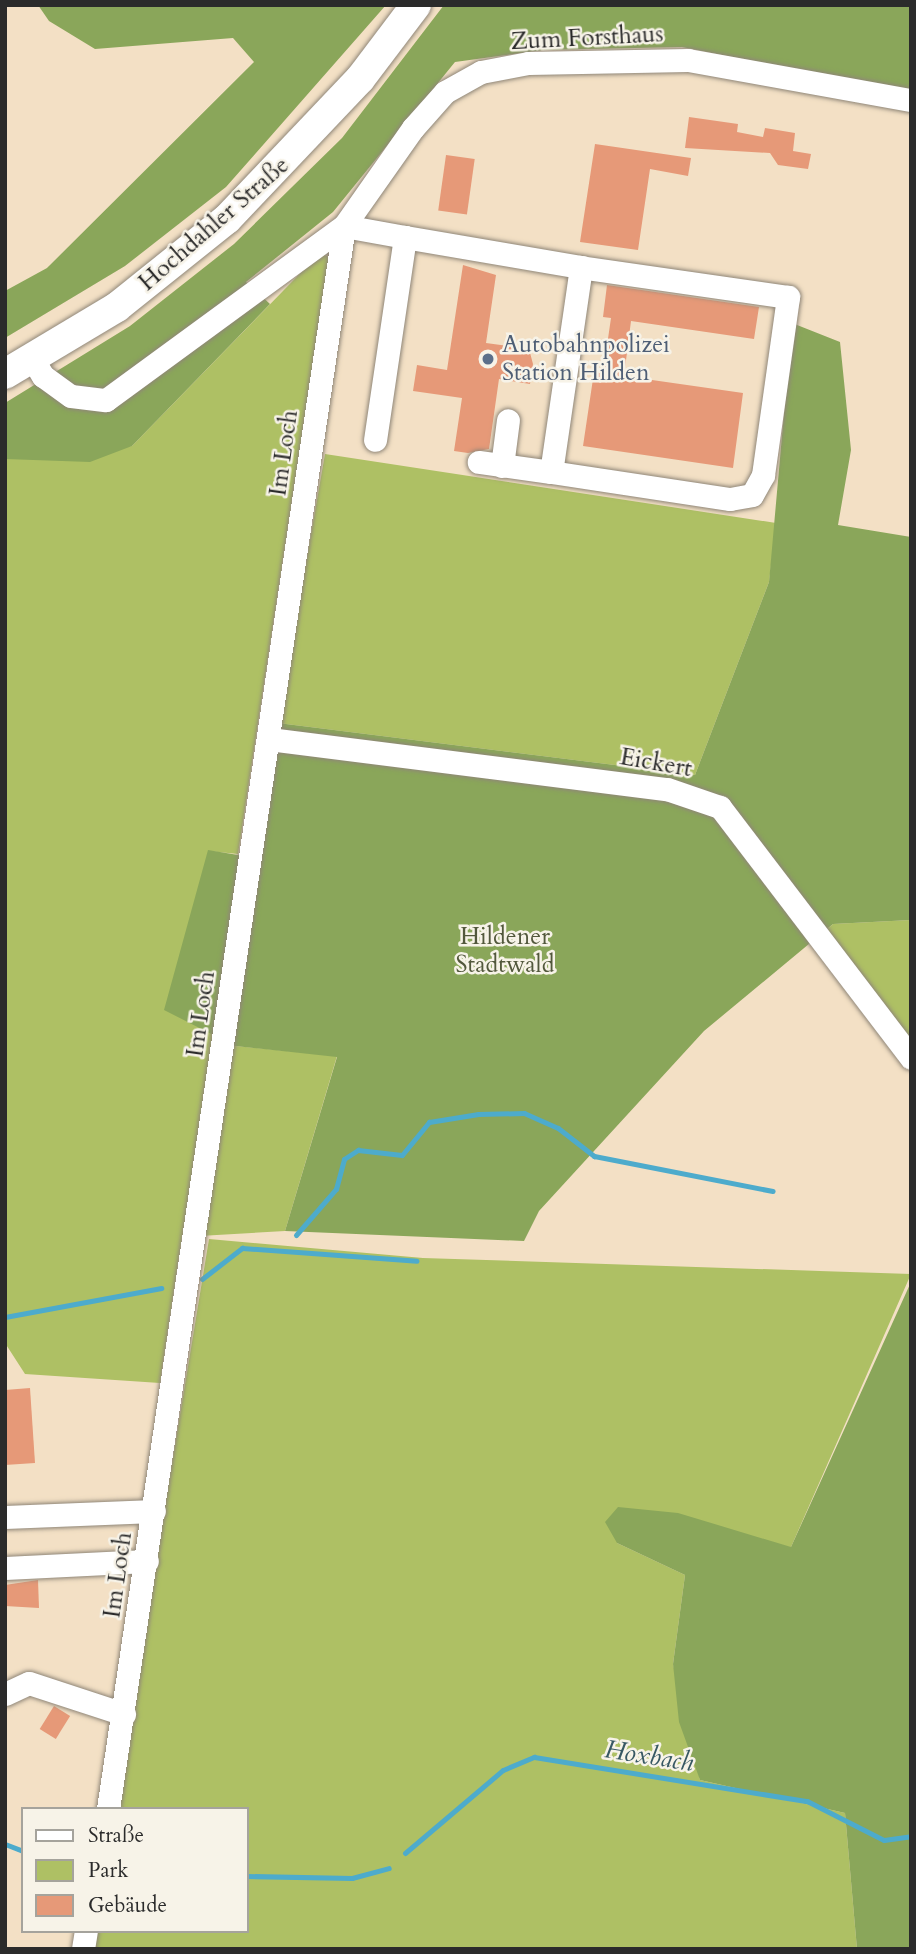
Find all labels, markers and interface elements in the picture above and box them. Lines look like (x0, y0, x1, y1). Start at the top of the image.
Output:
street label: Zum Forsthaus (510, 20, 664, 56)
street label: Hochdahler Straße (133, 151, 295, 297)
place label: Autobahnpolizei Station Hilden (502, 331, 670, 387)
marker: Autobahnpolizei Station Hilden (480, 351, 496, 367)
street label: Im Loch (264, 408, 304, 498)
street label: Eickert (618, 743, 694, 783)
park label: Hildener Stadtwald (456, 923, 554, 979)
street label: Im Loch (181, 969, 221, 1059)
street label: Im Loch (98, 1530, 138, 1620)
water label: Hoxbach (602, 1734, 696, 1778)
legend (21, 1807, 248, 1933)
text: Straße (88, 1821, 144, 1850)
text: Park (88, 1856, 128, 1885)
text: Gebäude (88, 1891, 167, 1920)

